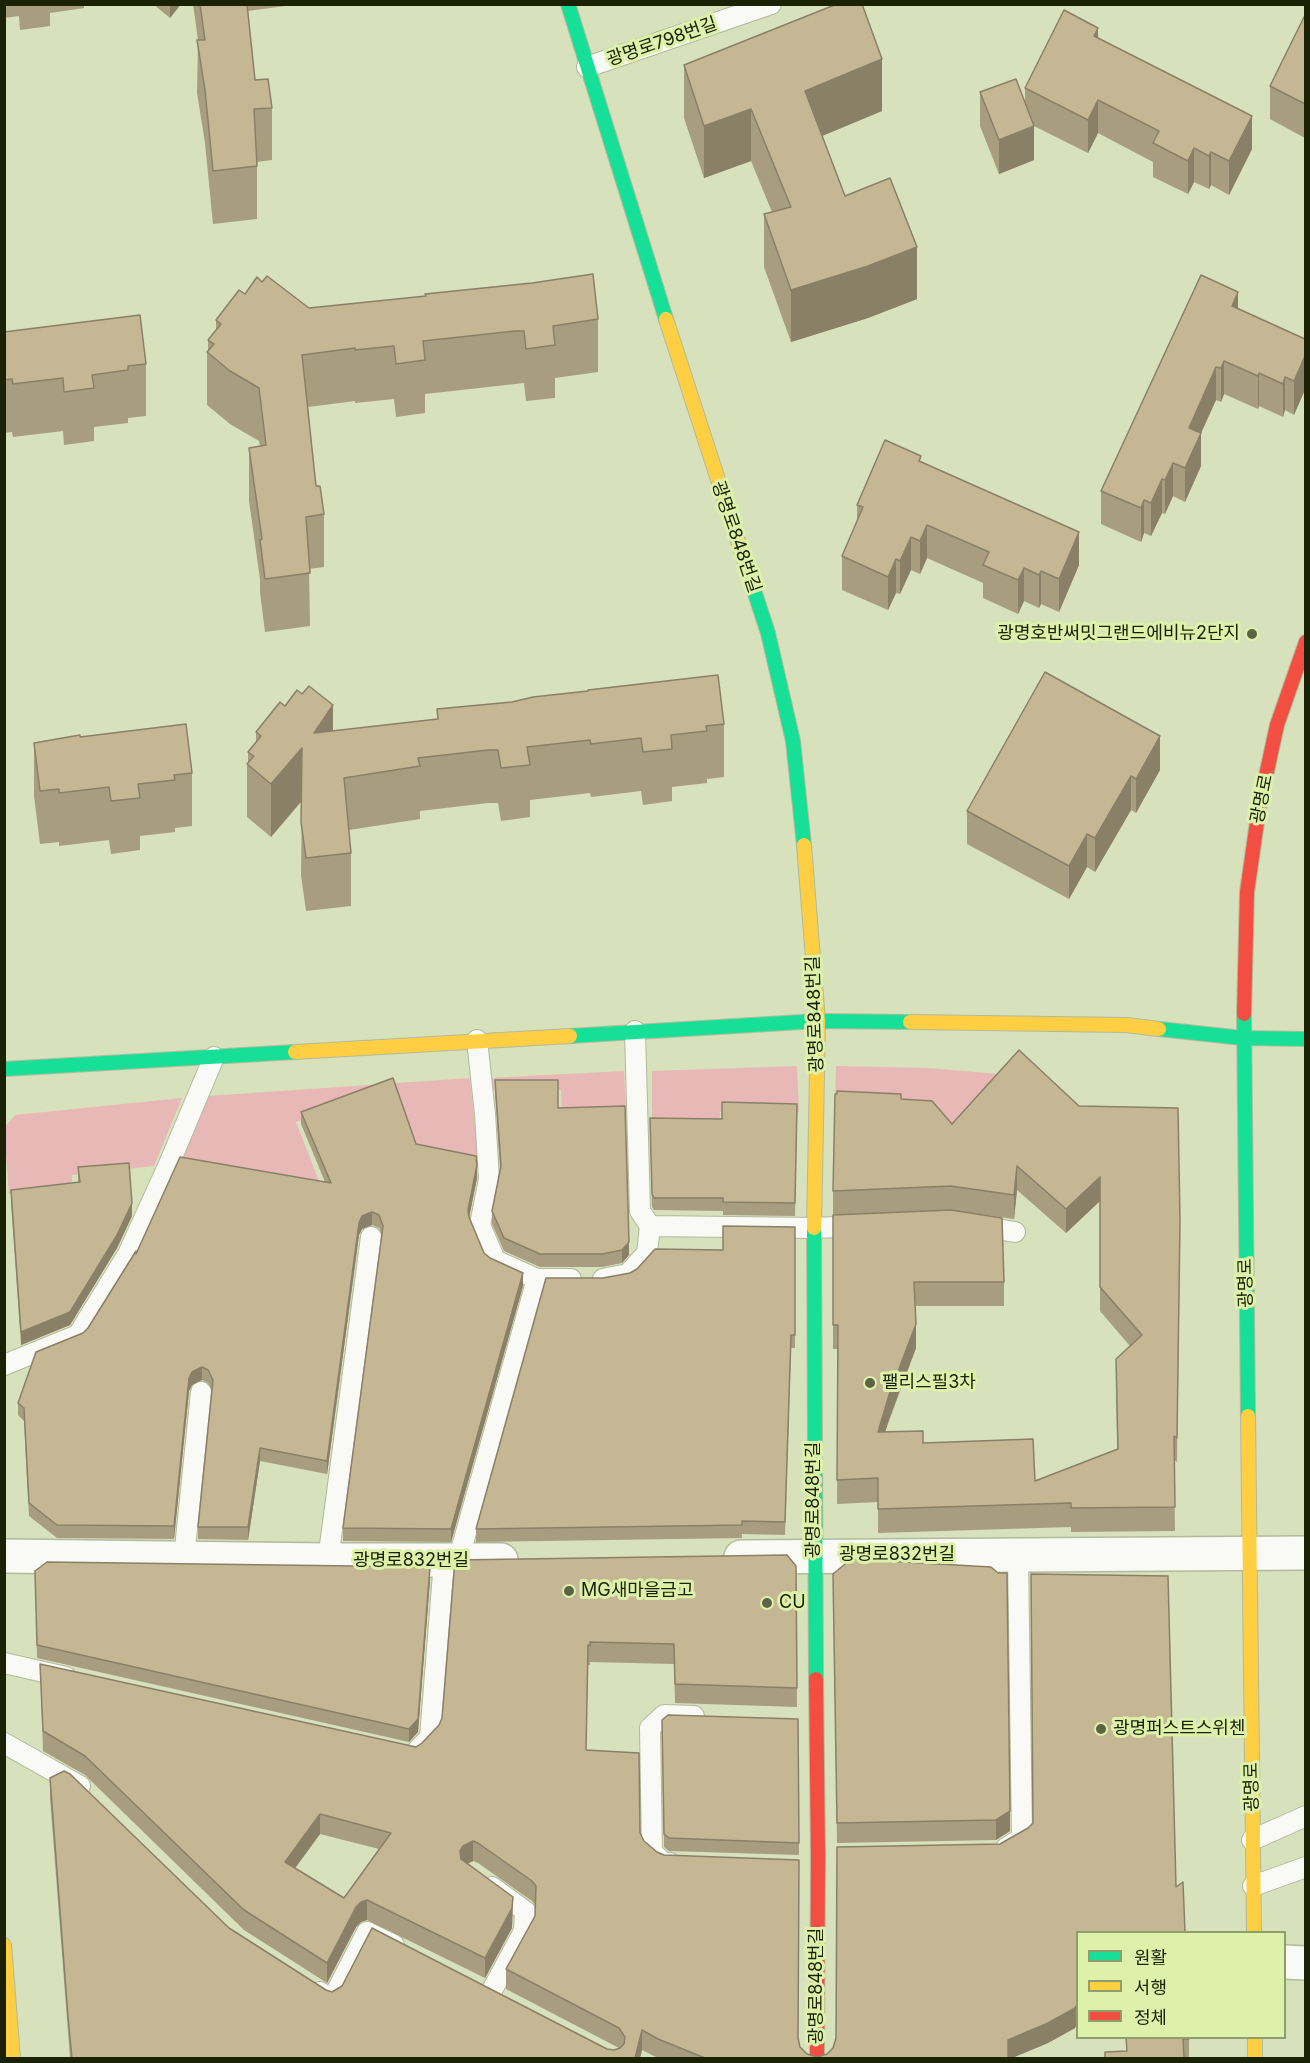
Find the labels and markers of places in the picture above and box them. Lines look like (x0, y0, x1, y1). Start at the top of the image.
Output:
place label: 광명호반써밋그랜드에비뉴2단지 (997, 623, 1240, 645)
marker: 광명호반써밋그랜드에비뉴2단지 (1245, 627, 1259, 641)
place label: 팰리스필3차 (882, 1372, 976, 1394)
marker: 팰리스필3차 (863, 1376, 877, 1390)
place label: MG새마을금고 (581, 1580, 693, 1602)
marker: MG새마을금고 (562, 1584, 576, 1598)
place label: CU (779, 1592, 806, 1614)
marker: CU (760, 1596, 774, 1610)
place label: 광명퍼스트스위첸 (1113, 1718, 1245, 1740)
marker: 광명퍼스트스위첸 (1094, 1722, 1108, 1736)

